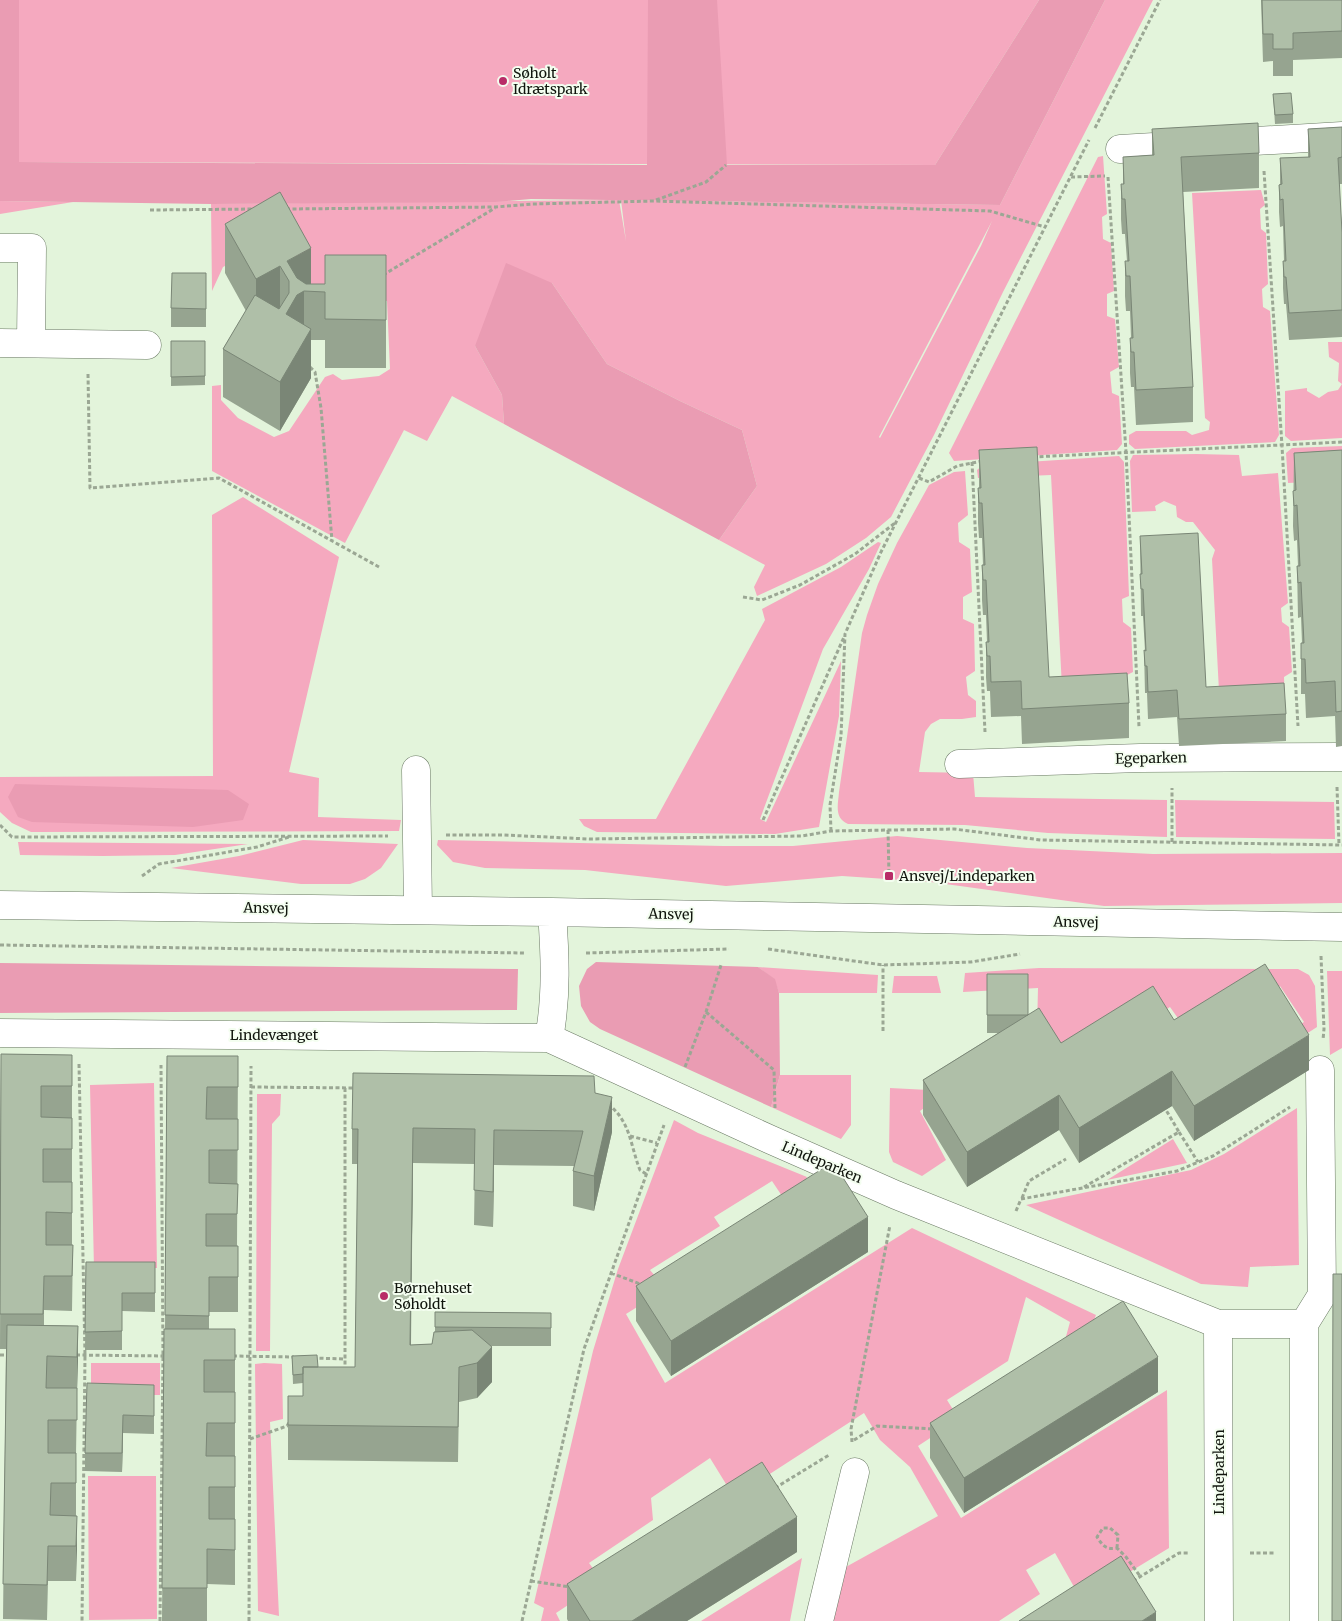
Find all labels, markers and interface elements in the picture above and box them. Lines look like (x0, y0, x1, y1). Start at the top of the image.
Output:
place label: Søholt Idrætspark (513, 64, 588, 98)
marker: Søholt Idrætspark (497, 75, 509, 87)
street label: Egeparken (1115, 748, 1187, 768)
place label: Ansvej/Lindeparken (898, 867, 1035, 885)
marker: Ansvej/Lindeparken (883, 870, 895, 882)
street label: Ansvej (242, 899, 289, 917)
street label: Ansvej (647, 905, 694, 923)
street label: Ansvej (1052, 913, 1099, 931)
street label: Lindevænget (230, 1026, 319, 1044)
street label: Lindeparken (779, 1137, 865, 1187)
place label: Børnehuset Søholdt (394, 1279, 473, 1313)
marker: Børnehuset Søholdt (378, 1290, 390, 1302)
street label: Lindeparken (1210, 1429, 1228, 1515)

